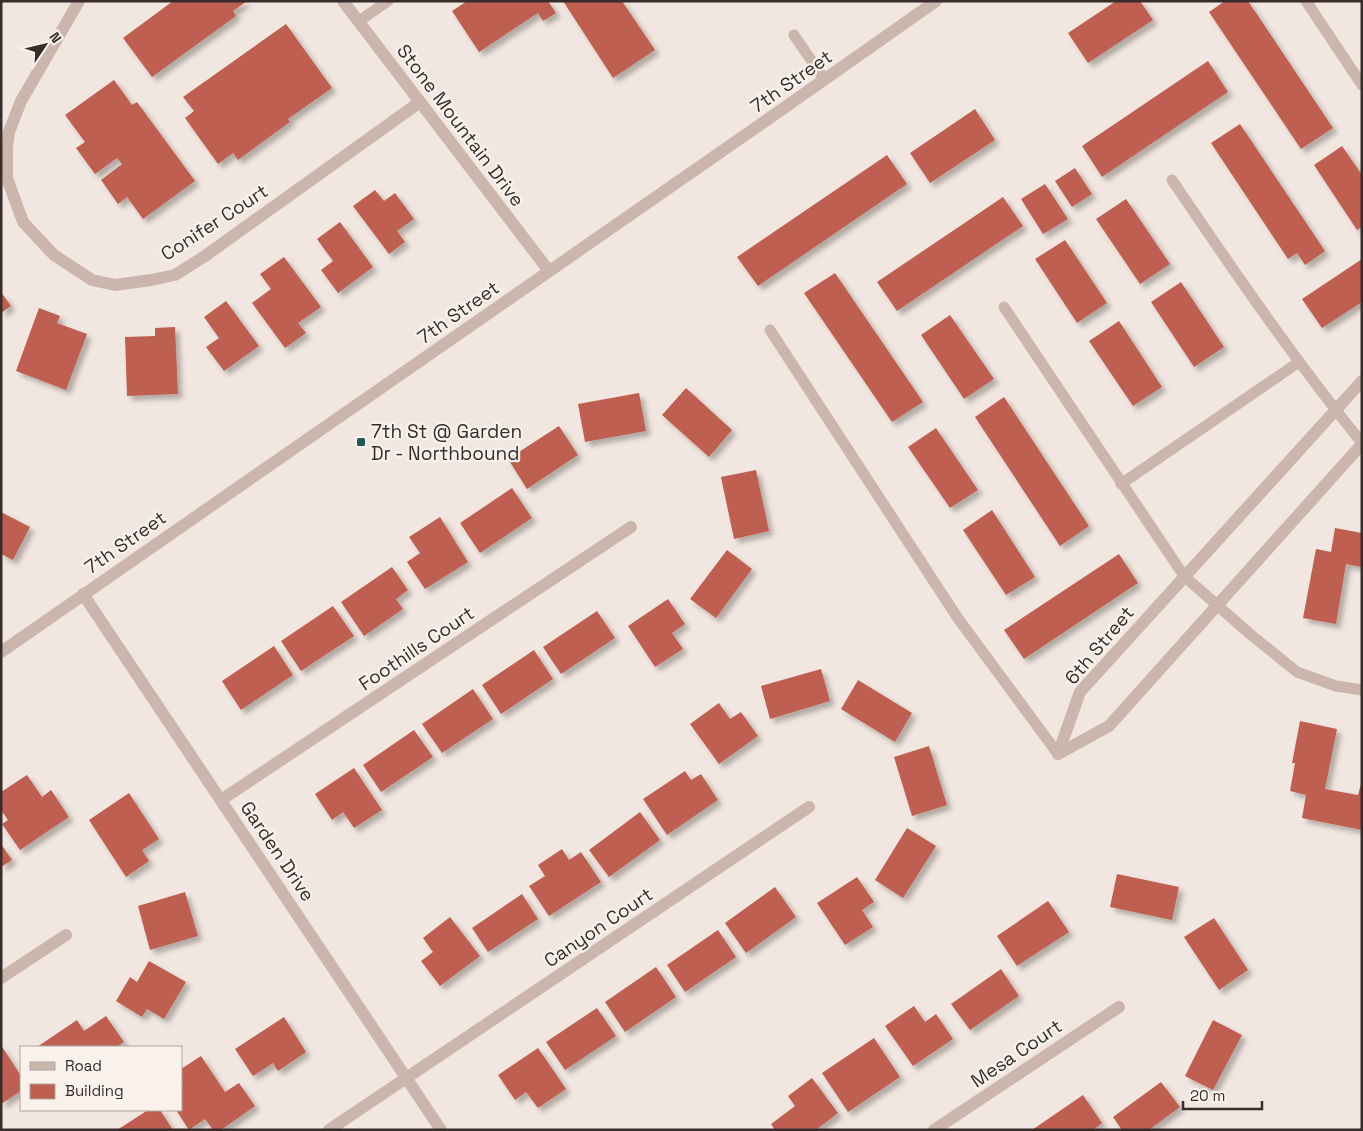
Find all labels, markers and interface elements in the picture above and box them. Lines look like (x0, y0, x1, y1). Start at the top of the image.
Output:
north arrow (20, 20, 70, 70)
text: N (46, 29, 66, 47)
street label: Stone Mountain Drive (391, 39, 530, 212)
street label: 7th Street (746, 44, 837, 119)
street label: Conifer Court (156, 178, 273, 266)
street label: 7th Street (413, 275, 504, 350)
place label: 7th St @ Garden Dr - Northbound (371, 419, 522, 466)
marker: 7th St @ Garden Dr - Northbound (355, 436, 367, 448)
street label: 7th Street (80, 505, 171, 580)
street label: Foothills Court (354, 601, 479, 696)
street label: 6th Street (1059, 601, 1139, 690)
street label: Garden Drive (235, 796, 320, 906)
street label: Canyon Court (539, 882, 657, 973)
street label: Mesa Court (966, 1014, 1067, 1093)
legend (20, 1046, 182, 1111)
text: Road (65, 1056, 102, 1075)
scale bar (1183, 1078, 1262, 1110)
text: Building (65, 1081, 124, 1100)
text: 20 m (1190, 1086, 1225, 1105)

